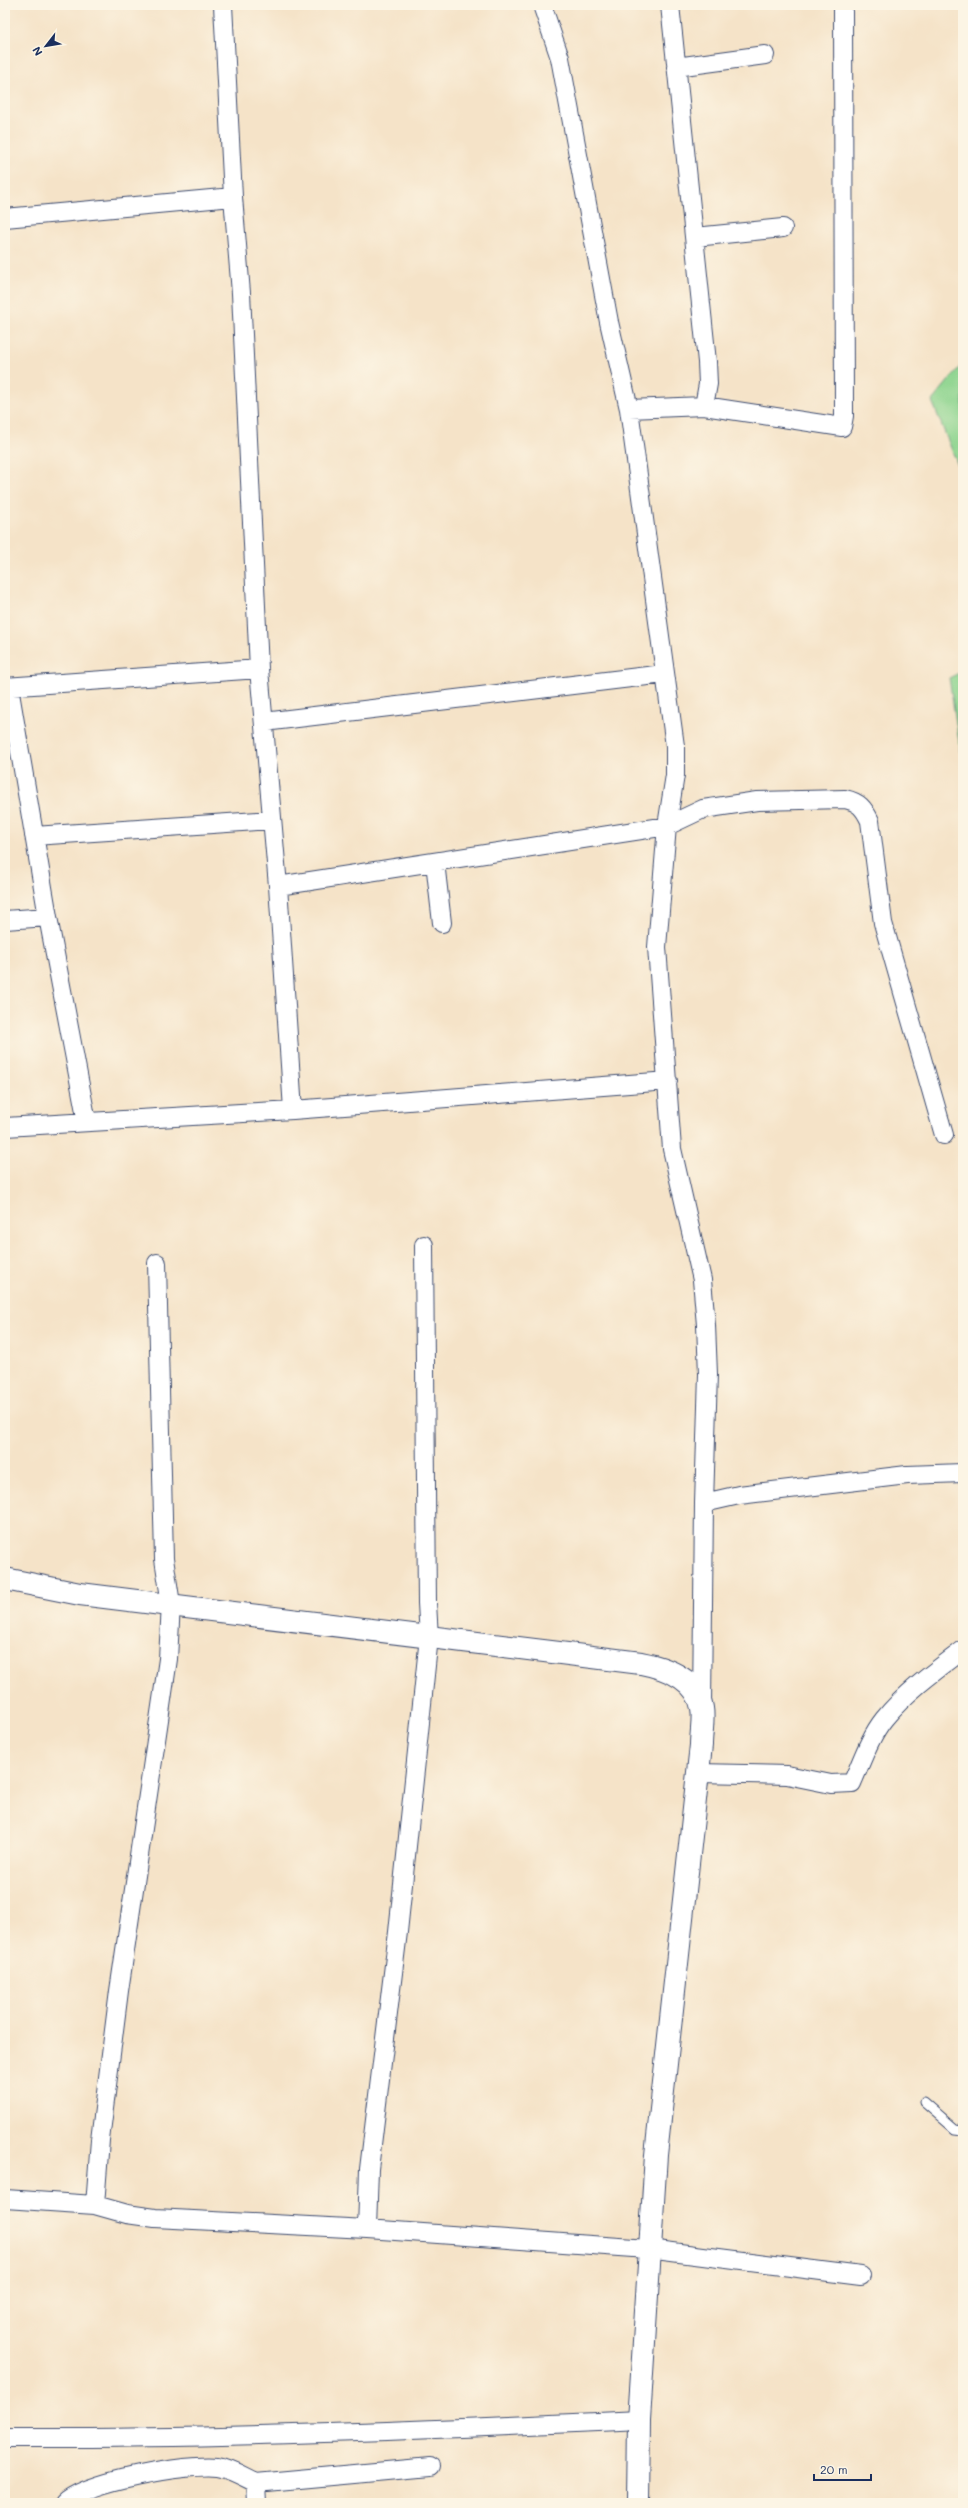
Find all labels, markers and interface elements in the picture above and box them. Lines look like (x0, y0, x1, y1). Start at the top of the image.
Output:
north arrow (26, 26, 66, 66)
text: N (28, 44, 46, 59)
scale bar (814, 2456, 871, 2482)
text: 20 m (820, 2461, 848, 2477)

